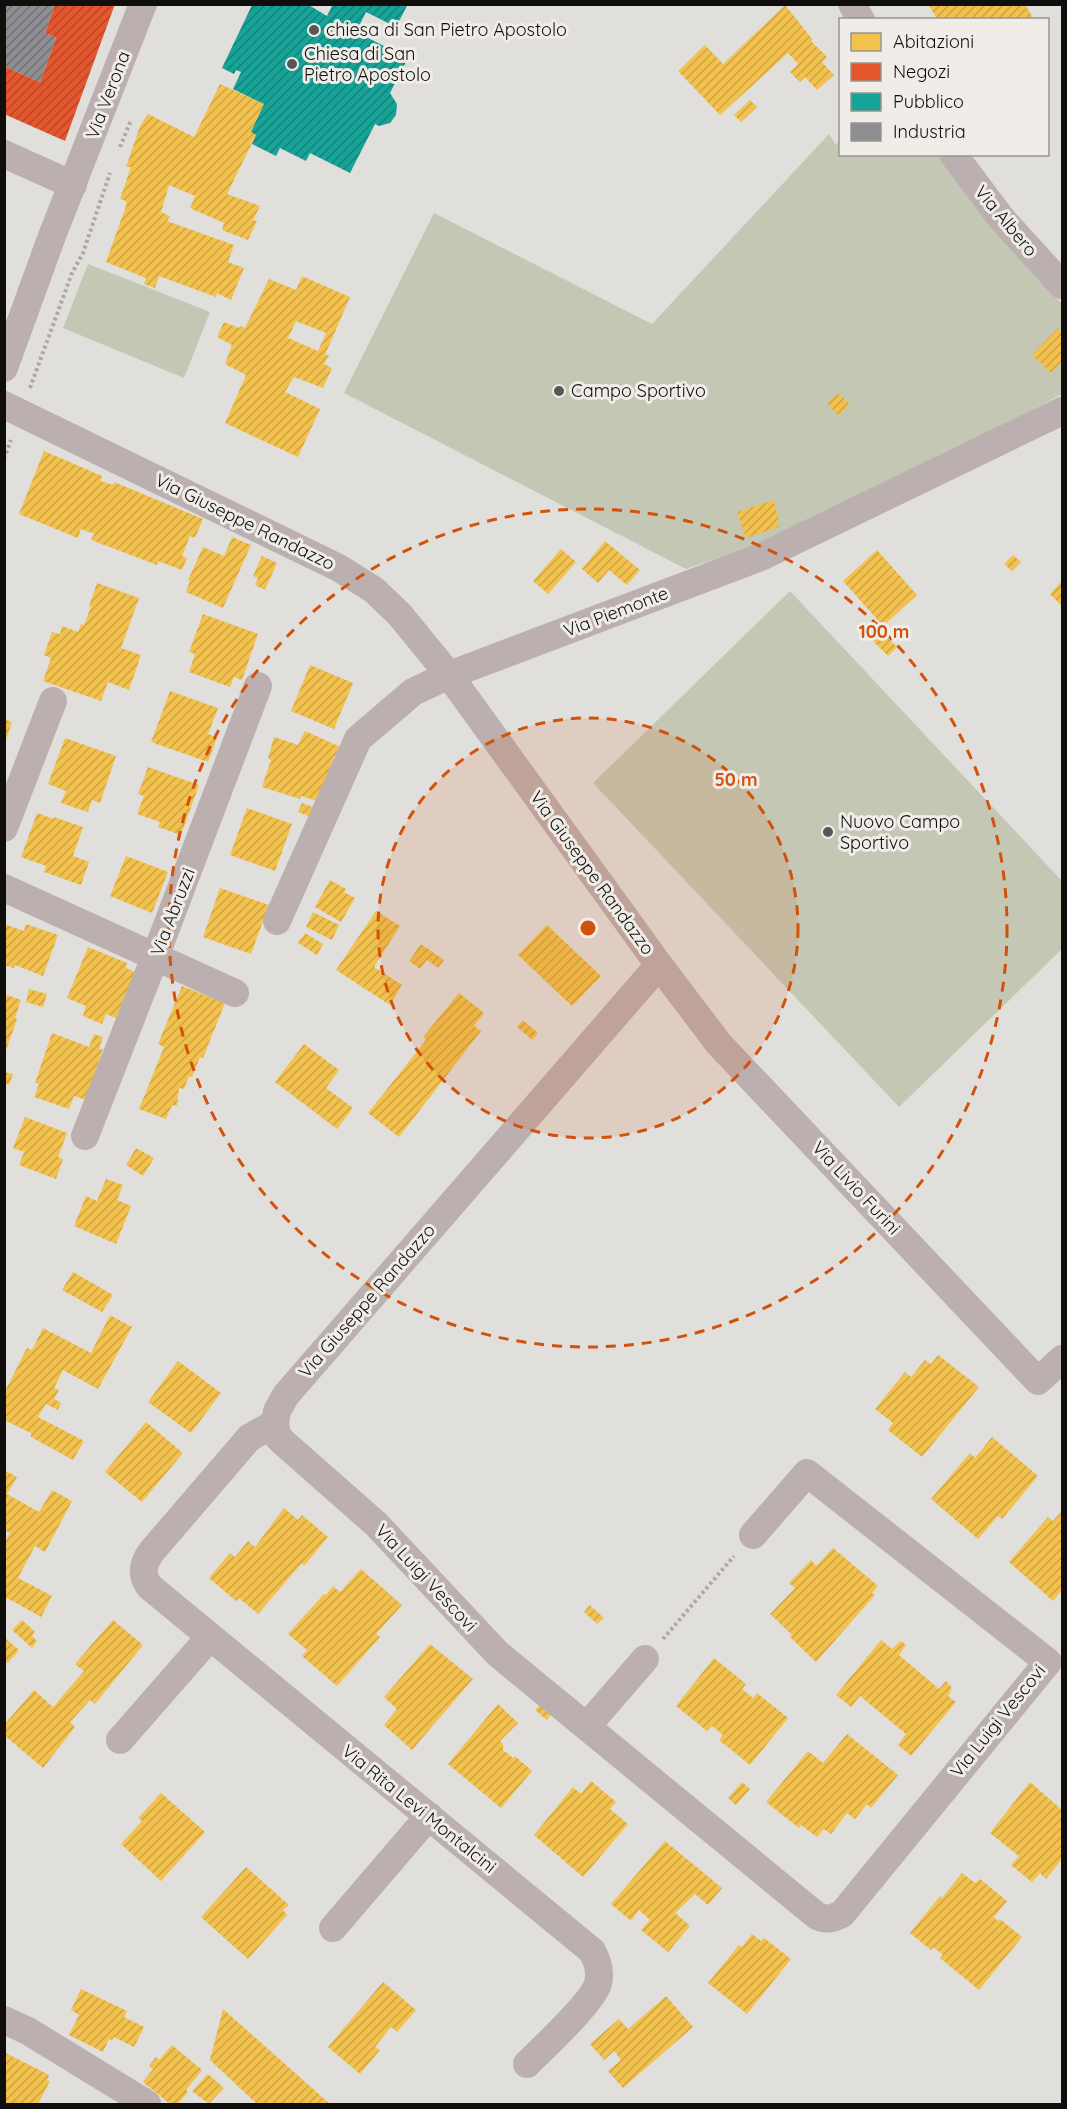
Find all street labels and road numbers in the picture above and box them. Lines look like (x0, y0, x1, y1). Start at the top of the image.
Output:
street label: Via Verona (80, 48, 135, 142)
street label: Via Albero (970, 180, 1043, 261)
street label: Via Giuseppe Randazzo (152, 468, 339, 575)
street label: Via Piemonte (560, 581, 671, 642)
street label: Via Giuseppe Randazzo (525, 786, 660, 959)
street label: Via Abruzzi (145, 865, 200, 959)
street label: Via Livio Furini (807, 1136, 906, 1239)
street label: Via Giuseppe Randazzo (293, 1219, 440, 1383)
street label: Via Luigi Vescovi (371, 1519, 482, 1636)
street label: Via Luigi Vescovi (945, 1659, 1050, 1782)
street label: Via Rita Levi Montalcini (337, 1739, 501, 1878)

